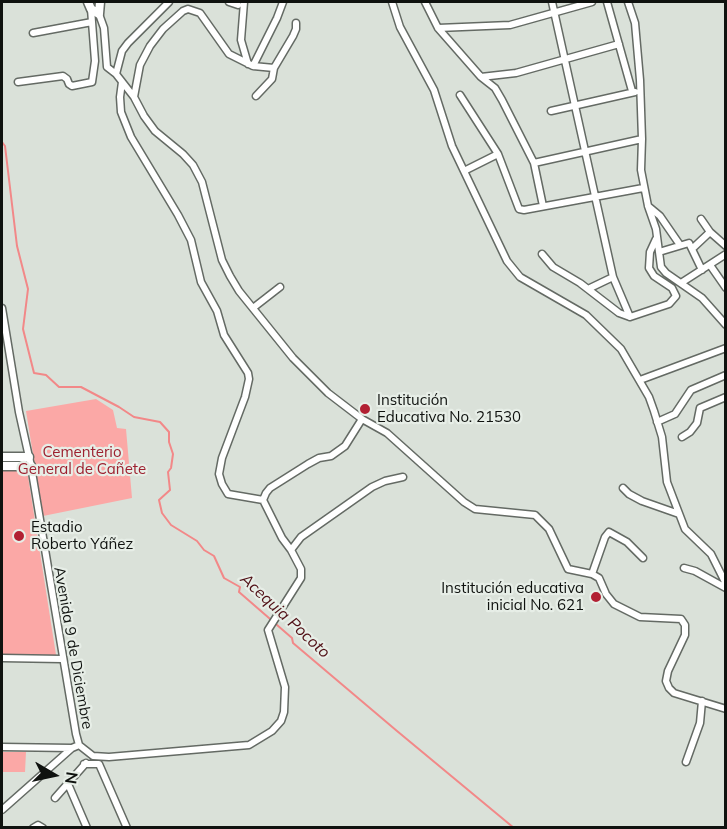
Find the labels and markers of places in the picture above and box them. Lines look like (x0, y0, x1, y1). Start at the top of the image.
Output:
place label: Institución Educativa No. 21530 (377, 391, 521, 426)
marker: Institución Educativa No. 21530 (358, 402, 372, 416)
place label: Estadio Roberto Yáñez (31, 518, 133, 553)
marker: Estadio Roberto Yáñez (12, 529, 26, 543)
place label: Institución educativa inicial No. 621 (441, 579, 584, 614)
marker: Institución educativa inicial No. 621 (589, 590, 603, 604)

